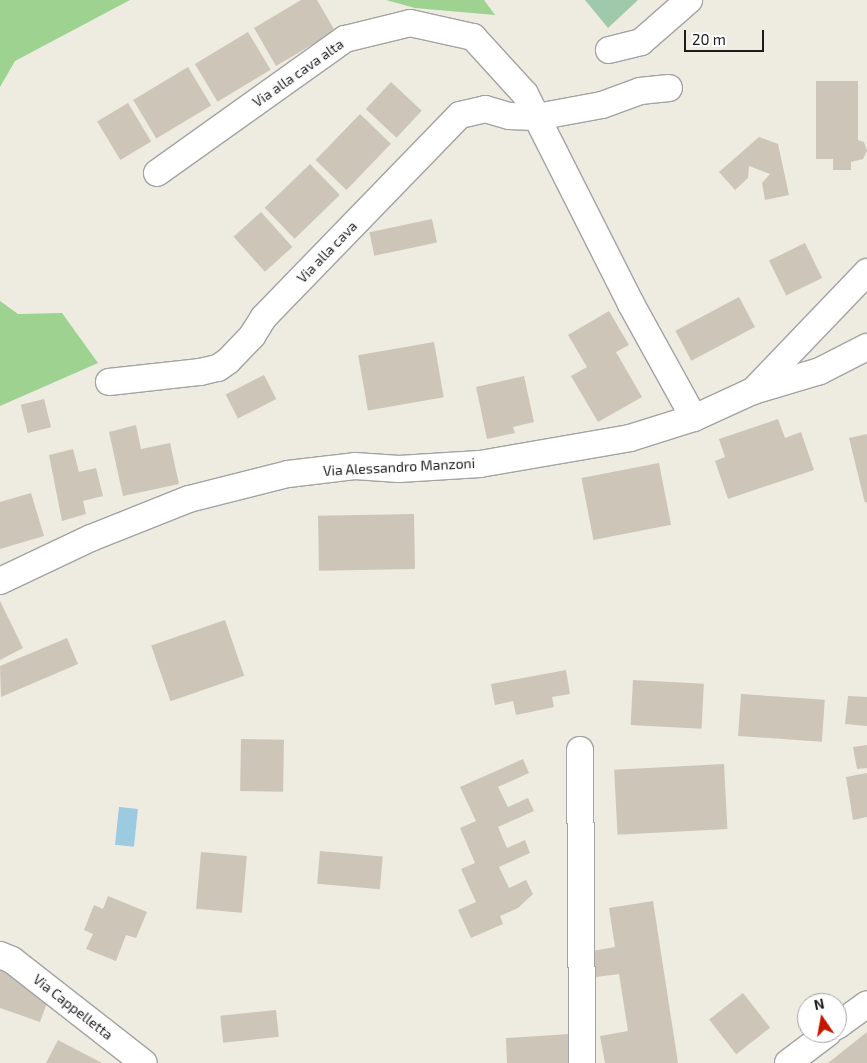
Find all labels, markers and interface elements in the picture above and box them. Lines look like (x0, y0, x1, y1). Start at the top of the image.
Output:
scale bar (687, 20, 767, 52)
text: 20 m (692, 30, 726, 48)
street label: Via alla cava alta (249, 35, 347, 111)
street label: Via alla cava (293, 218, 361, 286)
street label: Via Alessandro Manzoni (322, 455, 476, 479)
street label: Via Cappelletta (30, 971, 116, 1043)
north arrow (797, 993, 847, 1043)
text: N (812, 994, 826, 1013)

